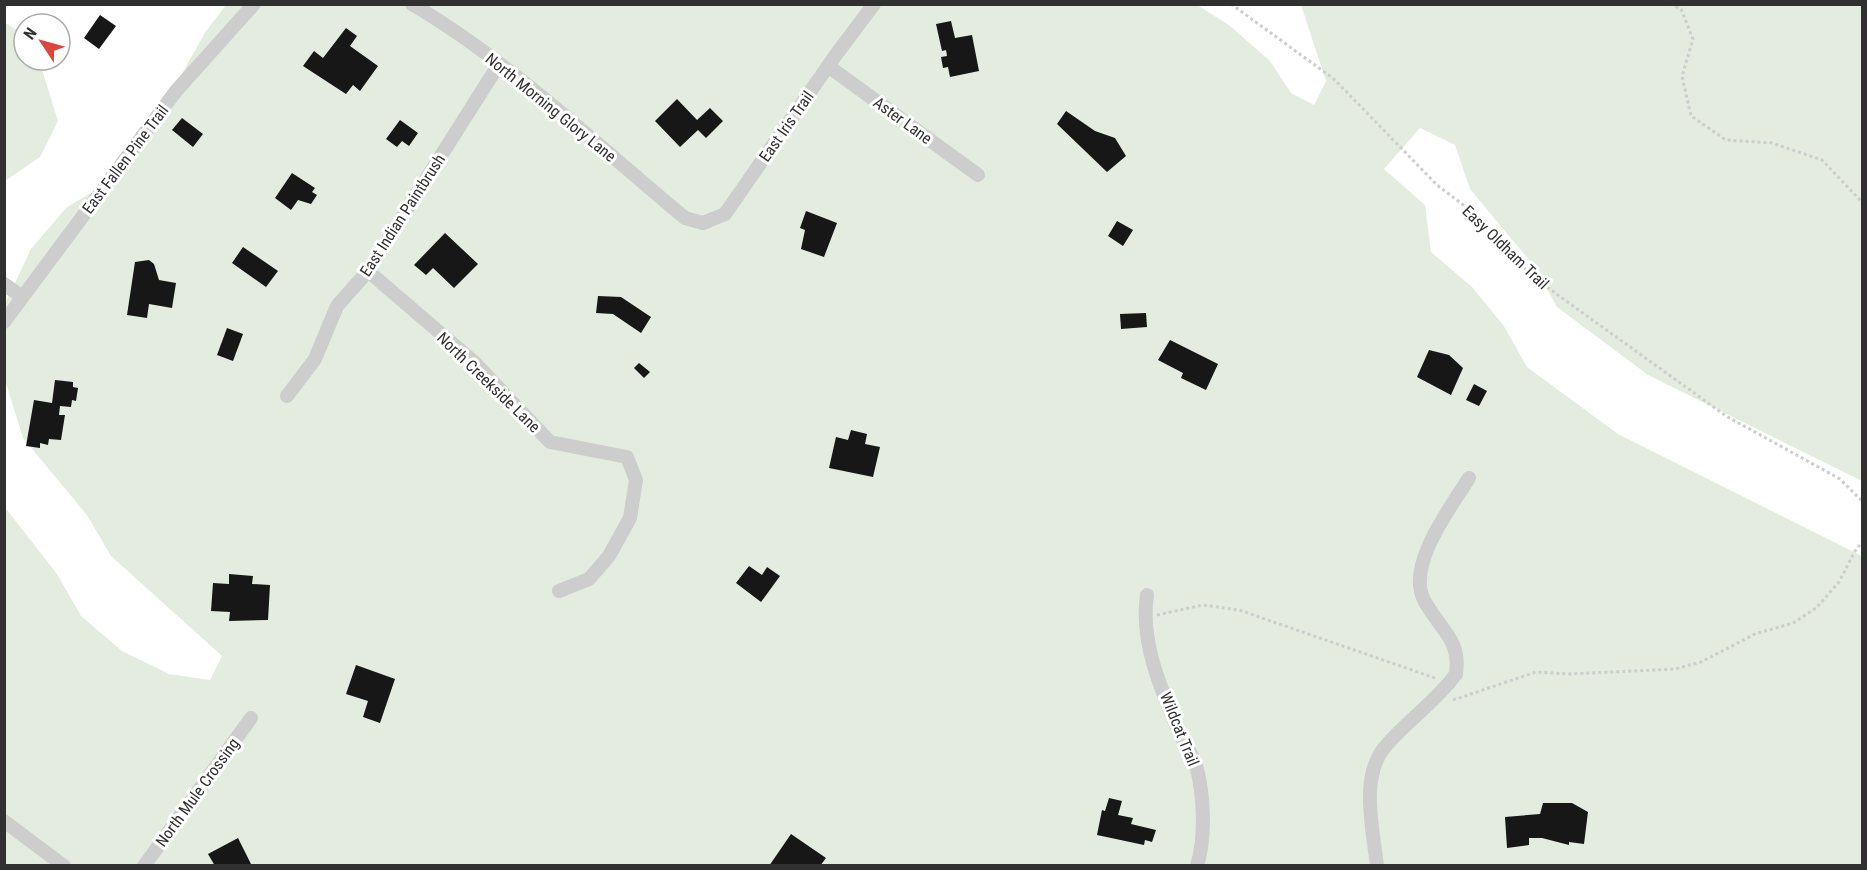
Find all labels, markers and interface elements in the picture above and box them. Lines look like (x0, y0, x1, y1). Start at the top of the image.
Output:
north arrow (12, 12, 72, 72)
text: N (20, 24, 41, 43)
street label: North Morning Glory Lane (482, 49, 620, 166)
street label: East Iris Trail (755, 87, 818, 165)
street label: Aster Lane (870, 93, 936, 148)
street label: East Fallen Pine Trail (78, 101, 172, 217)
street label: East Indian Paintbrush (356, 151, 449, 280)
street label: Easy Oldham Trail (1459, 201, 1553, 293)
street label: North Creekside Lane (433, 328, 544, 436)
street label: Wildcat Trail (1156, 689, 1203, 769)
street label: North Mule Crossing (152, 734, 243, 850)

